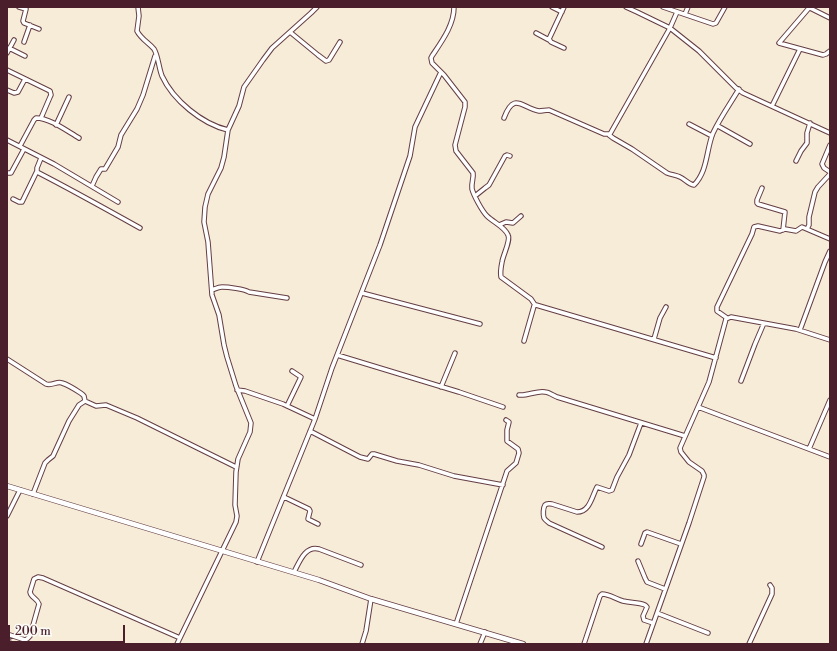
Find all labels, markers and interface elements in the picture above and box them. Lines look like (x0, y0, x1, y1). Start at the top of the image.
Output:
scale bar (10, 617, 127, 643)
text: 200 m (15, 624, 51, 639)

